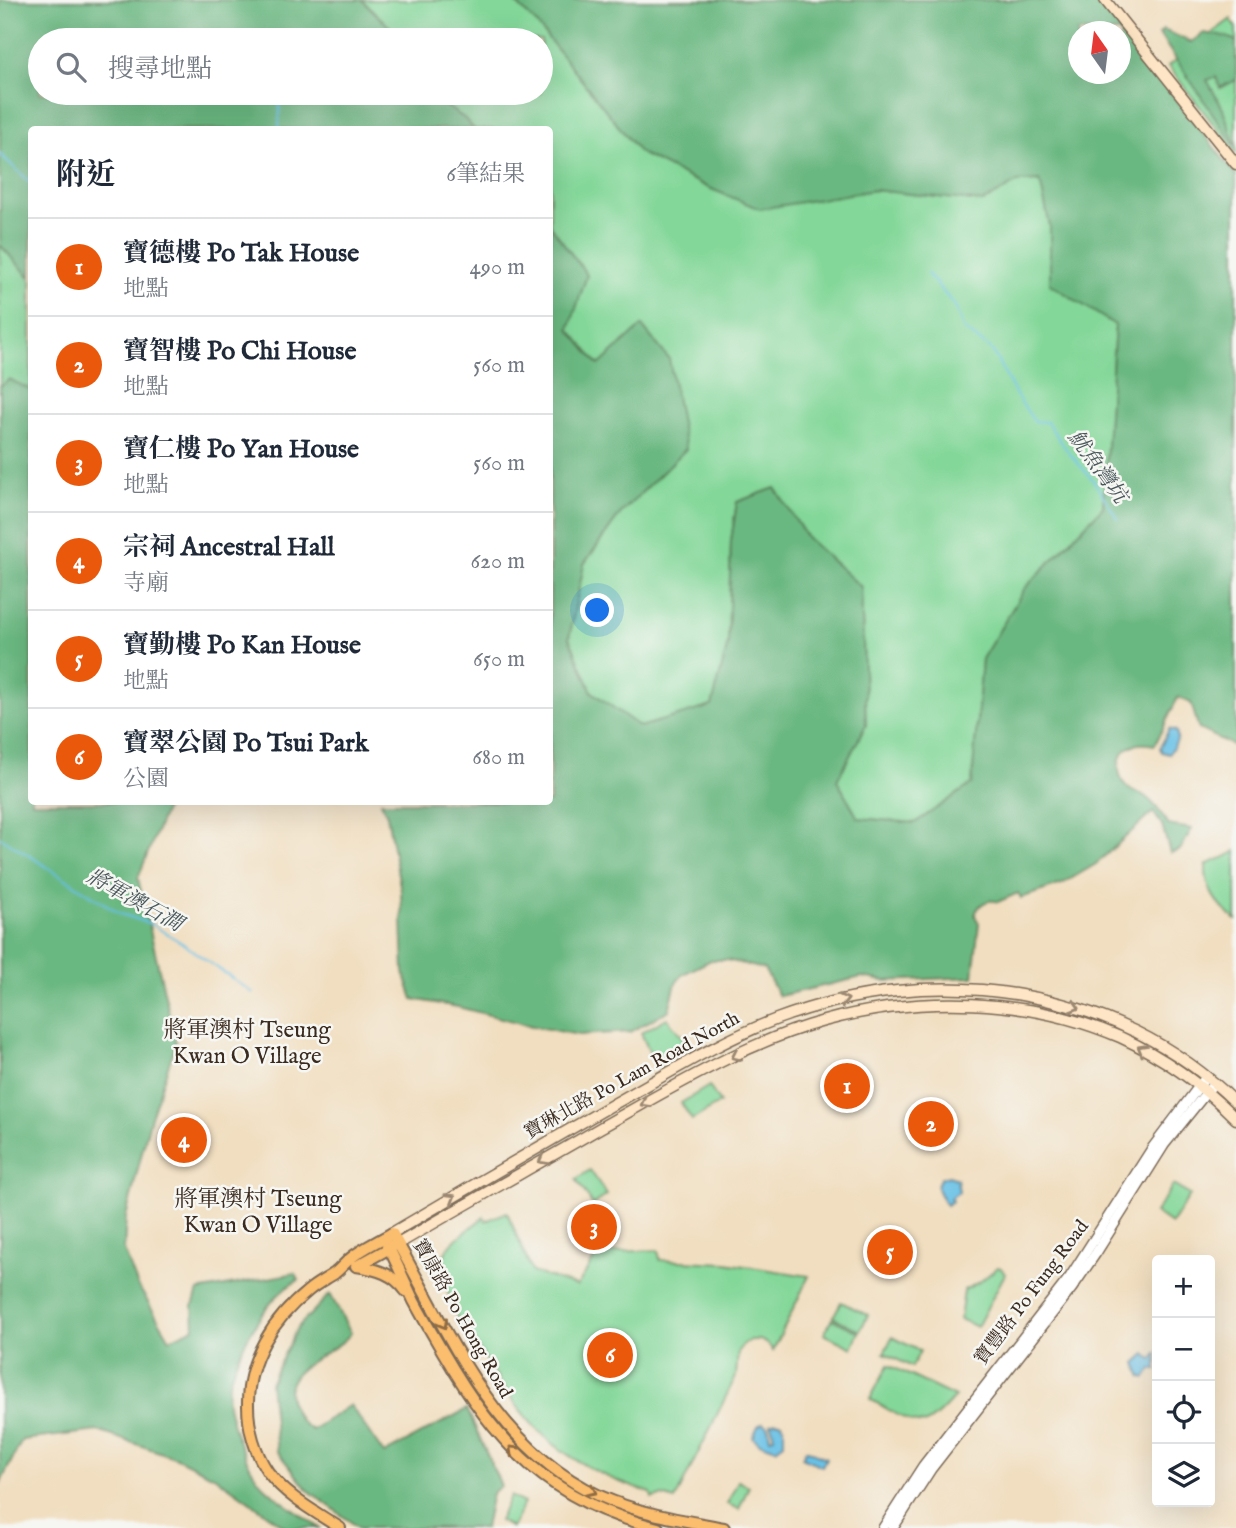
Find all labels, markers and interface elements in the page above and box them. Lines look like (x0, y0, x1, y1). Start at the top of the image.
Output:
north arrow (1068, 21, 1131, 84)
search box (28, 28, 553, 105)
icon: search (52, 48, 90, 86)
text: 搜尋地點 (108, 53, 212, 86)
text: 附近 (56, 157, 116, 195)
text: 6筆結果 (446, 160, 525, 189)
text: 寶德樓 Po Tak House (123, 237, 359, 270)
text: 1 (75, 253, 83, 282)
text: 490 m (470, 253, 525, 282)
text: 地點 (123, 275, 169, 304)
text: 寶智樓 Po Chi House (123, 335, 356, 368)
text: 2 (74, 351, 84, 380)
text: 560 m (473, 351, 525, 380)
text: 地點 (123, 373, 169, 402)
water label: 魷魚灣坑 (1061, 425, 1134, 511)
text: 寶仁樓 Po Yan House (123, 433, 359, 466)
text: 3 (75, 449, 83, 478)
text: 560 m (473, 449, 525, 478)
text: 地點 (123, 471, 169, 500)
text: 宗祠 Ancestral Hall (123, 531, 335, 564)
text: 4 (73, 547, 85, 576)
text: 620 m (470, 547, 525, 576)
text: 寺廟 (123, 569, 169, 598)
your location (580, 593, 614, 627)
text: 寶勤樓 Po Kan House (123, 629, 361, 662)
text: 5 (75, 645, 83, 674)
text: 650 m (473, 645, 525, 674)
text: 地點 (123, 667, 169, 696)
text: 寶翠公園 Po Tsui Park (123, 727, 369, 760)
text: 6 (74, 743, 84, 772)
text: 680 m (472, 743, 525, 772)
text: 公園 (123, 765, 169, 794)
water label: 將軍澳石澗 (82, 864, 190, 940)
one-way arrow (838, 993, 850, 1008)
one-way arrow (1069, 998, 1081, 1013)
street label: 寶琳北路 Po Lam Road North (520, 1007, 744, 1145)
district label: 將軍澳村 Tseung Kwan O Village (163, 1016, 331, 1071)
one-way arrow (1136, 1044, 1149, 1057)
one-way arrow (731, 1048, 743, 1062)
pin: 1 (824, 1060, 870, 1112)
one-way arrow (640, 1095, 652, 1108)
pin: 2 (908, 1098, 954, 1150)
pin: 4 (161, 1114, 207, 1166)
one-way arrow (538, 1152, 551, 1165)
district label: 將軍澳村 Tseung Kwan O Village (174, 1185, 342, 1240)
one-way arrow (443, 1194, 456, 1207)
pin: 3 (571, 1201, 617, 1253)
street label: 寶豐路 Po Fung Road (970, 1215, 1095, 1370)
pin: 5 (867, 1226, 913, 1278)
street label: 寶康路 Po Hong Road (407, 1235, 518, 1404)
map controls (1152, 1255, 1215, 1507)
button: + (1152, 1255, 1215, 1318)
one-way arrow (435, 1317, 448, 1330)
button: − (1152, 1318, 1215, 1381)
pin: 6 (587, 1329, 633, 1381)
button: locate (1152, 1381, 1215, 1444)
button: layers (1152, 1444, 1215, 1507)
one-way arrow (509, 1446, 522, 1459)
one-way arrow (584, 1483, 597, 1497)

